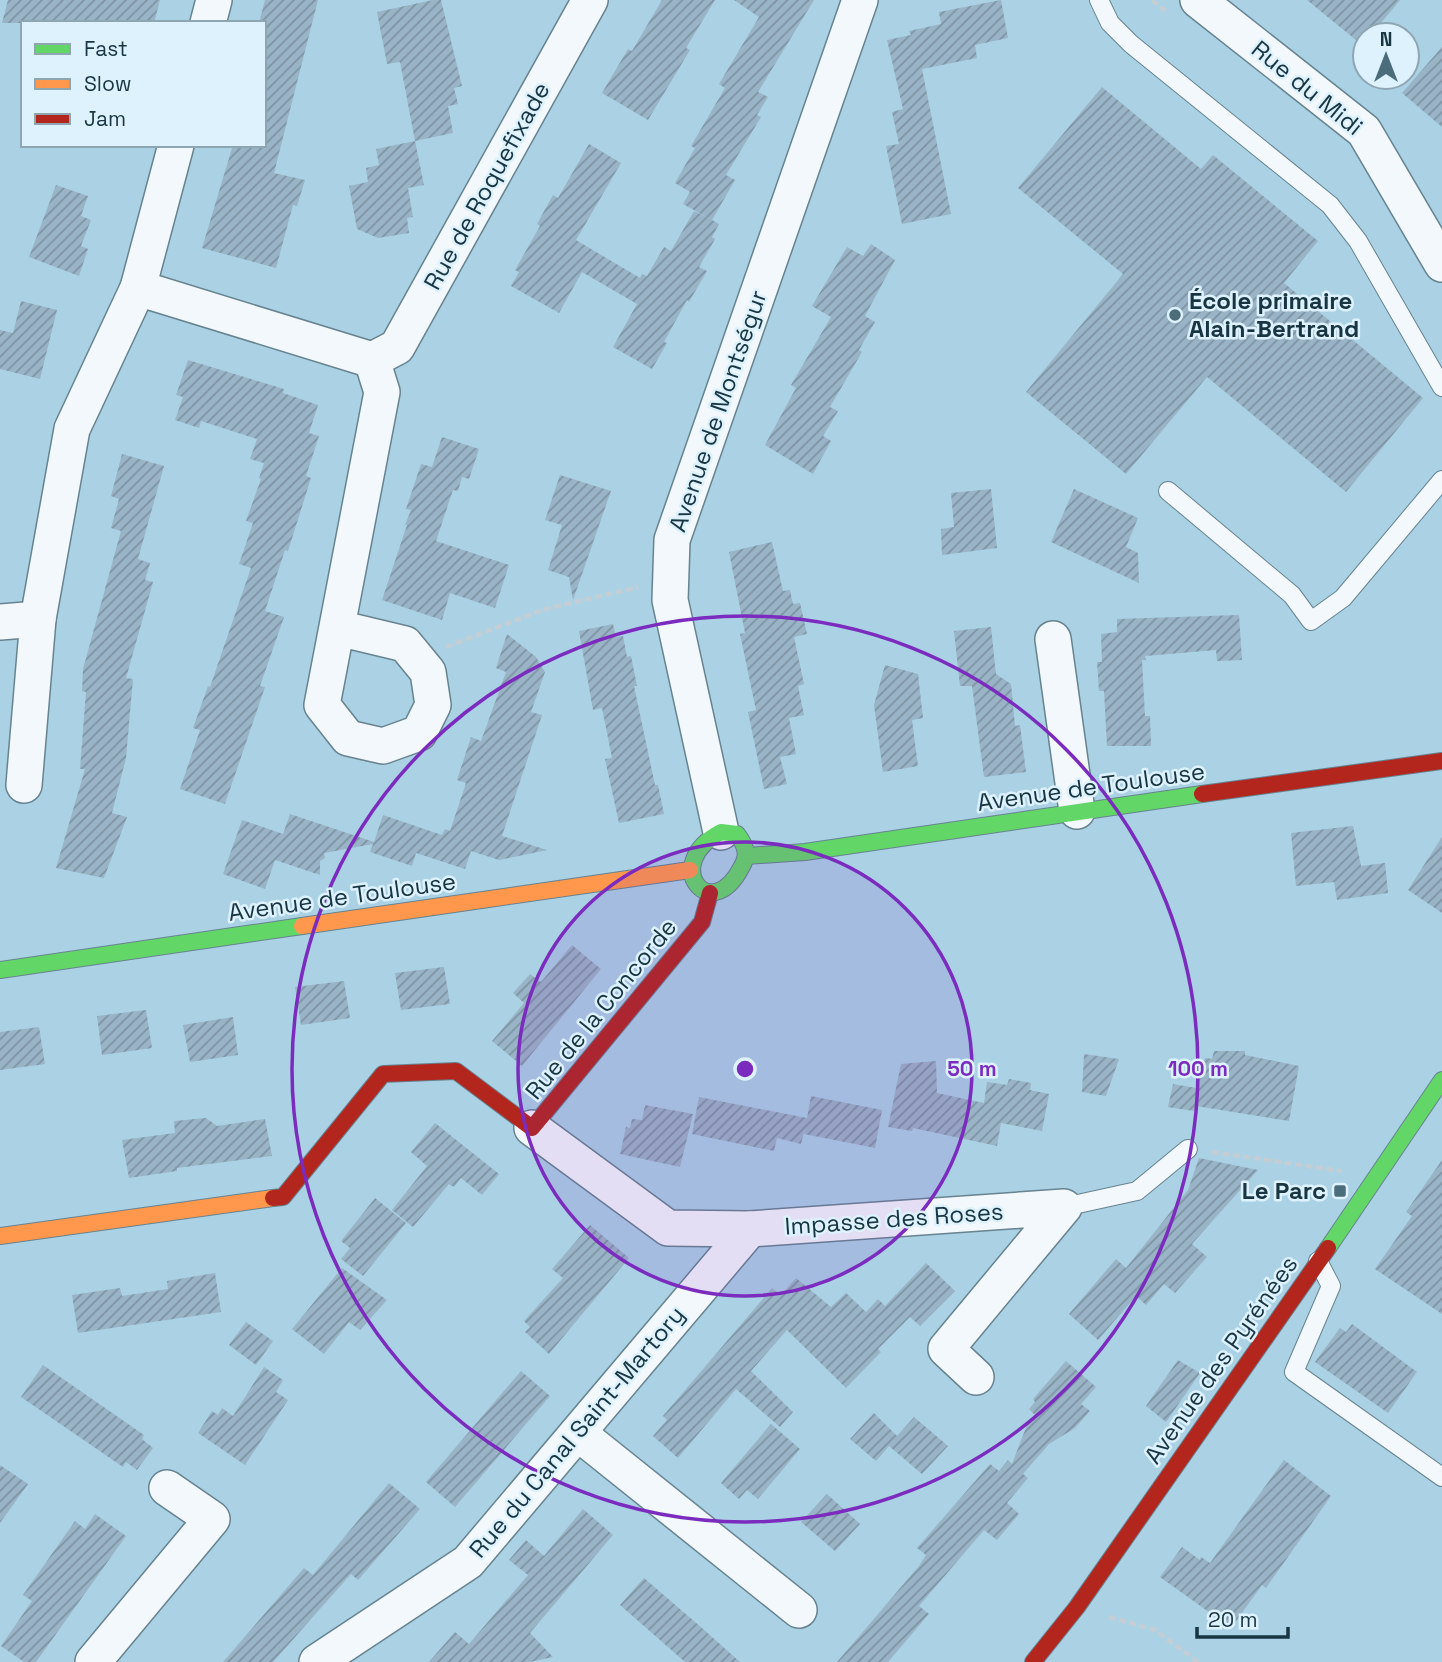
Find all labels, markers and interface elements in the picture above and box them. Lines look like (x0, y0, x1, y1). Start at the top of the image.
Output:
legend (21, 21, 266, 147)
north arrow (1351, 21, 1421, 91)
text: N (1380, 27, 1392, 52)
street label: Rue du Midi (1245, 33, 1369, 142)
text: Fast (84, 35, 128, 62)
text: Slow (84, 70, 132, 97)
street label: Rue de Roquefixade (417, 76, 557, 295)
text: Jam (84, 105, 126, 132)
place label: École primaire Alain-Bertrand (1189, 285, 1359, 344)
street label: Avenue de Montségur (662, 286, 773, 536)
marker: École primaire Alain-Bertrand (1167, 307, 1183, 323)
street label: Avenue de Toulouse (975, 755, 1207, 818)
street label: Avenue de Toulouse (226, 865, 458, 928)
street label: Rue de la Concorde (518, 912, 683, 1106)
text: 50 m (947, 1055, 997, 1082)
text: 100 m (1168, 1055, 1228, 1082)
centre of rings (733, 1057, 757, 1081)
place label: Le Parc (1242, 1175, 1326, 1206)
marker: Le Parc (1332, 1183, 1348, 1199)
street label: Impasse des Roses (784, 1195, 1004, 1242)
street label: Avenue des Pyrénées (1137, 1250, 1304, 1470)
street label: Rue du Canal Saint-Martory (462, 1299, 691, 1564)
scale bar (1197, 1596, 1288, 1640)
text: 20 m (1208, 1606, 1258, 1633)

